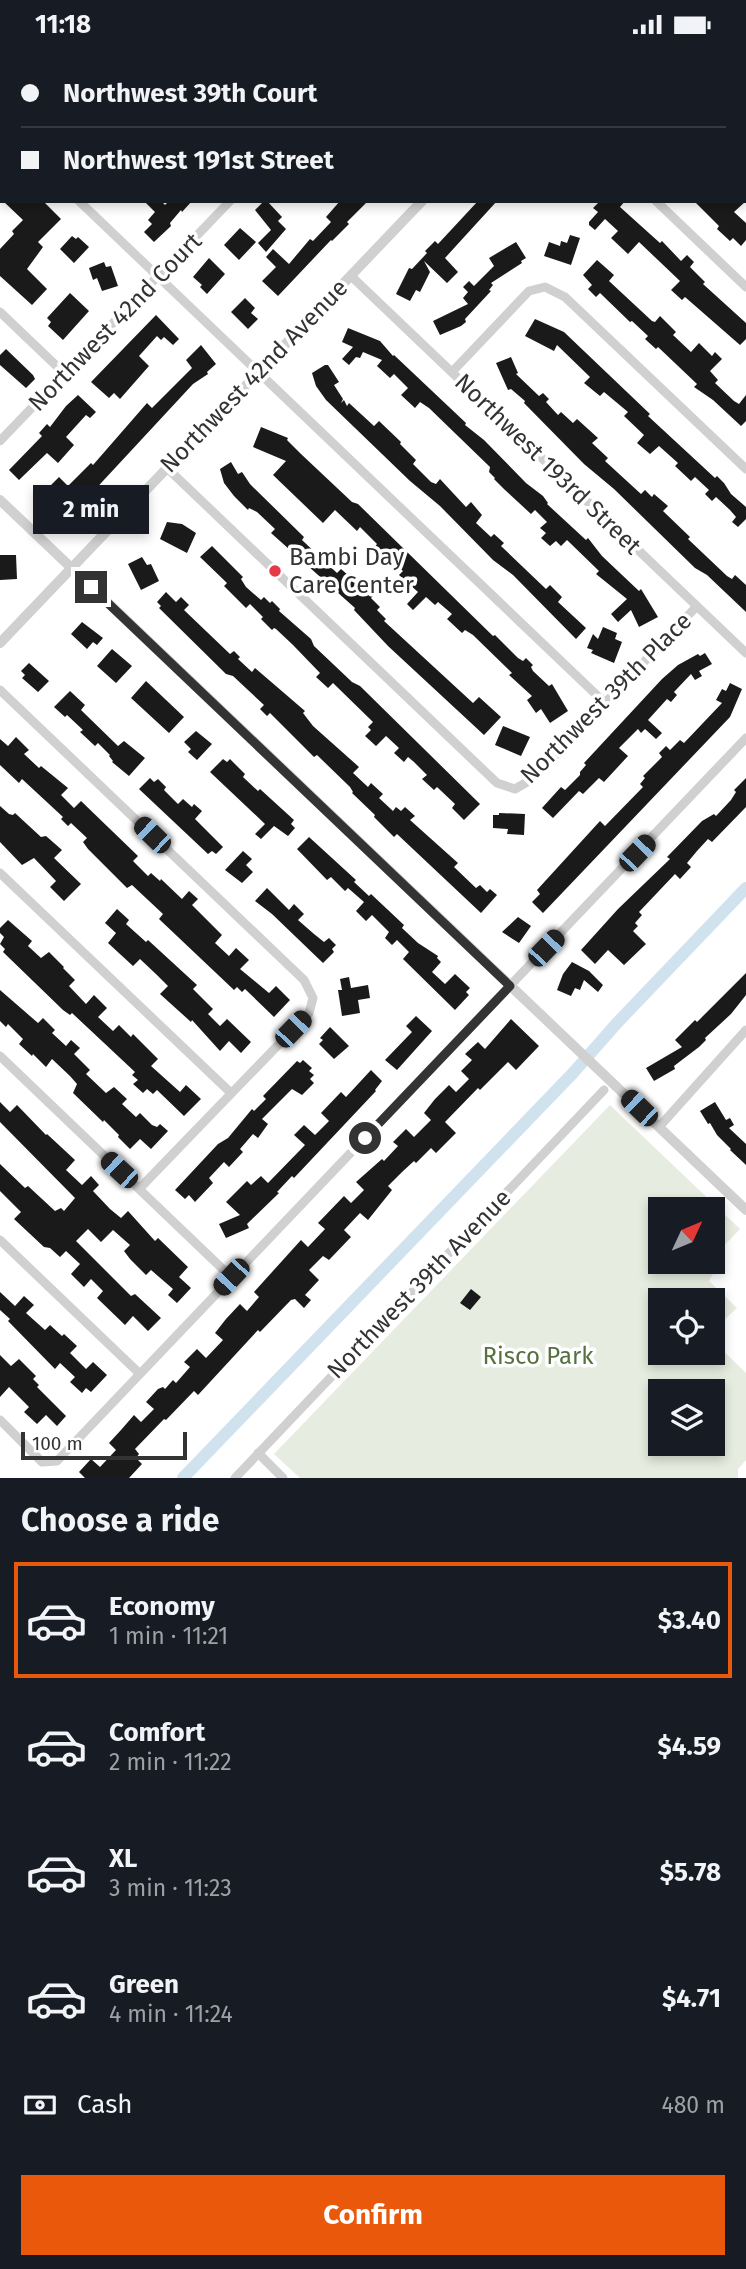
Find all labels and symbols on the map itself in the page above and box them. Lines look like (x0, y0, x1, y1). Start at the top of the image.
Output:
street label: Northwest 42nd Court (23, 227, 208, 417)
street label: Northwest 42nd Avenue (154, 274, 354, 478)
street label: Northwest 193rd Street (449, 368, 647, 560)
callout: 2 min (33, 485, 149, 535)
place label: Bambi Day Care Center (289, 543, 415, 599)
marker: Bambi Day Care Center (267, 563, 283, 579)
route end (75, 571, 107, 603)
street label: Northwest 39th Place (515, 607, 697, 789)
car (130, 813, 175, 857)
car (615, 831, 660, 875)
car (524, 926, 569, 970)
car (271, 1007, 316, 1051)
car (617, 1086, 662, 1130)
route start (349, 1122, 381, 1154)
car (97, 1148, 142, 1192)
street label: Northwest 39th Avenue (321, 1184, 517, 1384)
north arrow (648, 1197, 724, 1274)
car (209, 1254, 254, 1300)
park label: Risco Park (482, 1342, 594, 1370)
scale bar (21, 1429, 187, 1461)

